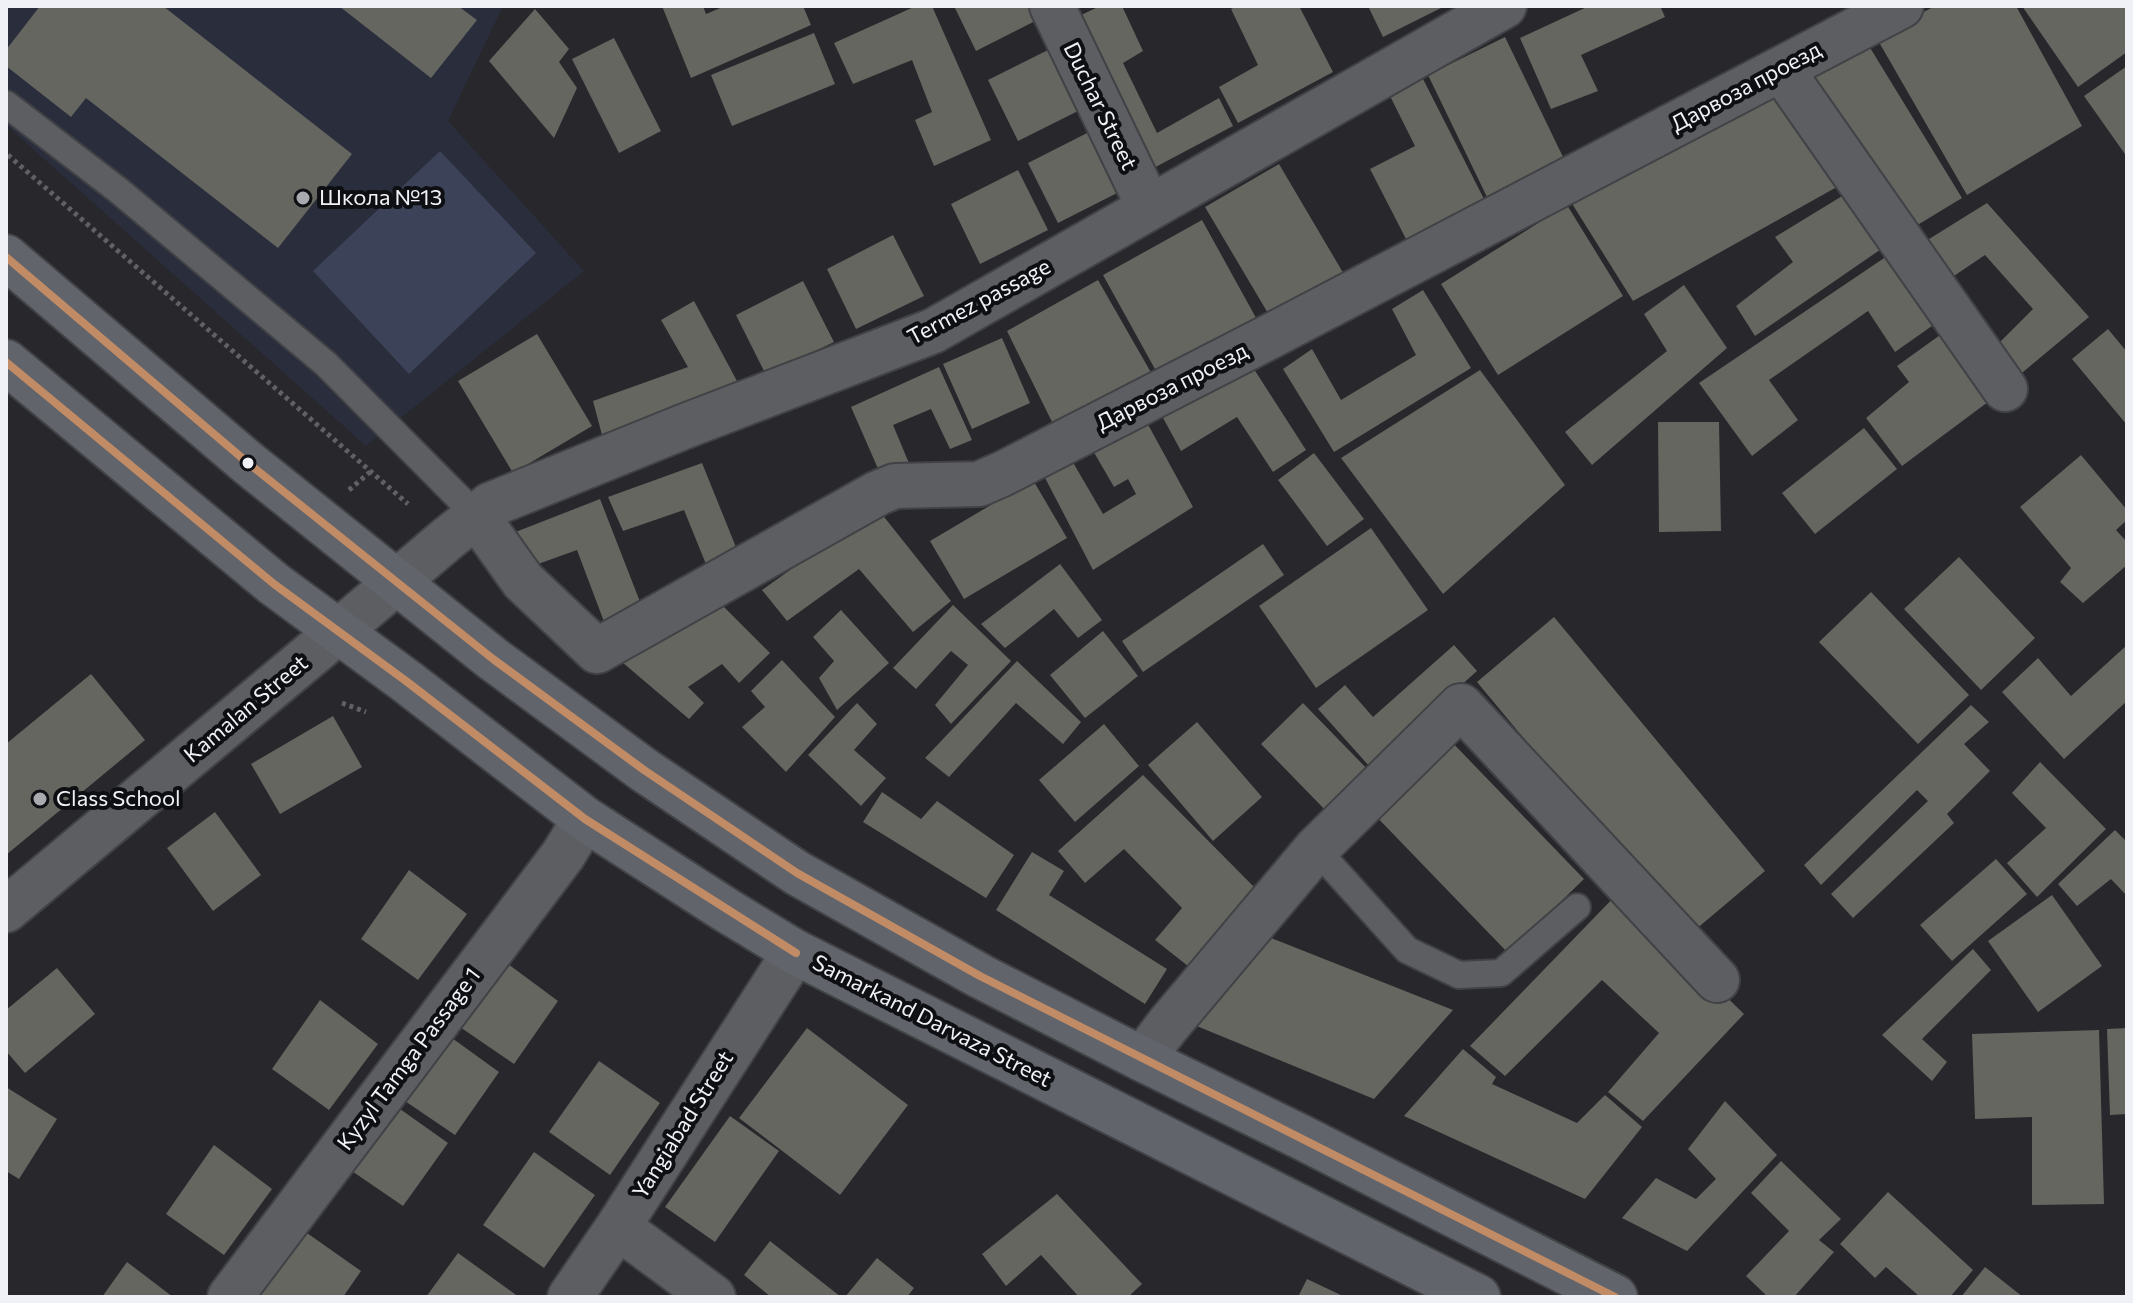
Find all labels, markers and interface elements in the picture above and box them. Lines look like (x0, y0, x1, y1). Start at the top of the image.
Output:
street label: Дарвоза проезд (1666, 36, 1826, 138)
street label: Duchar Street (1058, 38, 1142, 174)
place label: Школа №13 (319, 185, 442, 211)
marker: Школа №13 (294, 189, 312, 207)
street label: Termez passage (903, 253, 1055, 351)
street label: Дарвоза проезд (1092, 338, 1252, 436)
unlabelled marker (240, 455, 256, 471)
street label: Kamalan Street (179, 650, 313, 768)
place label: Class School (56, 786, 181, 812)
marker: Class School (31, 790, 49, 808)
street label: Samarkand Darvaza Street (808, 949, 1056, 1093)
street label: Kyzyl Tamga Passage 1 (332, 963, 486, 1155)
street label: Yangiabad Street (627, 1046, 739, 1204)

